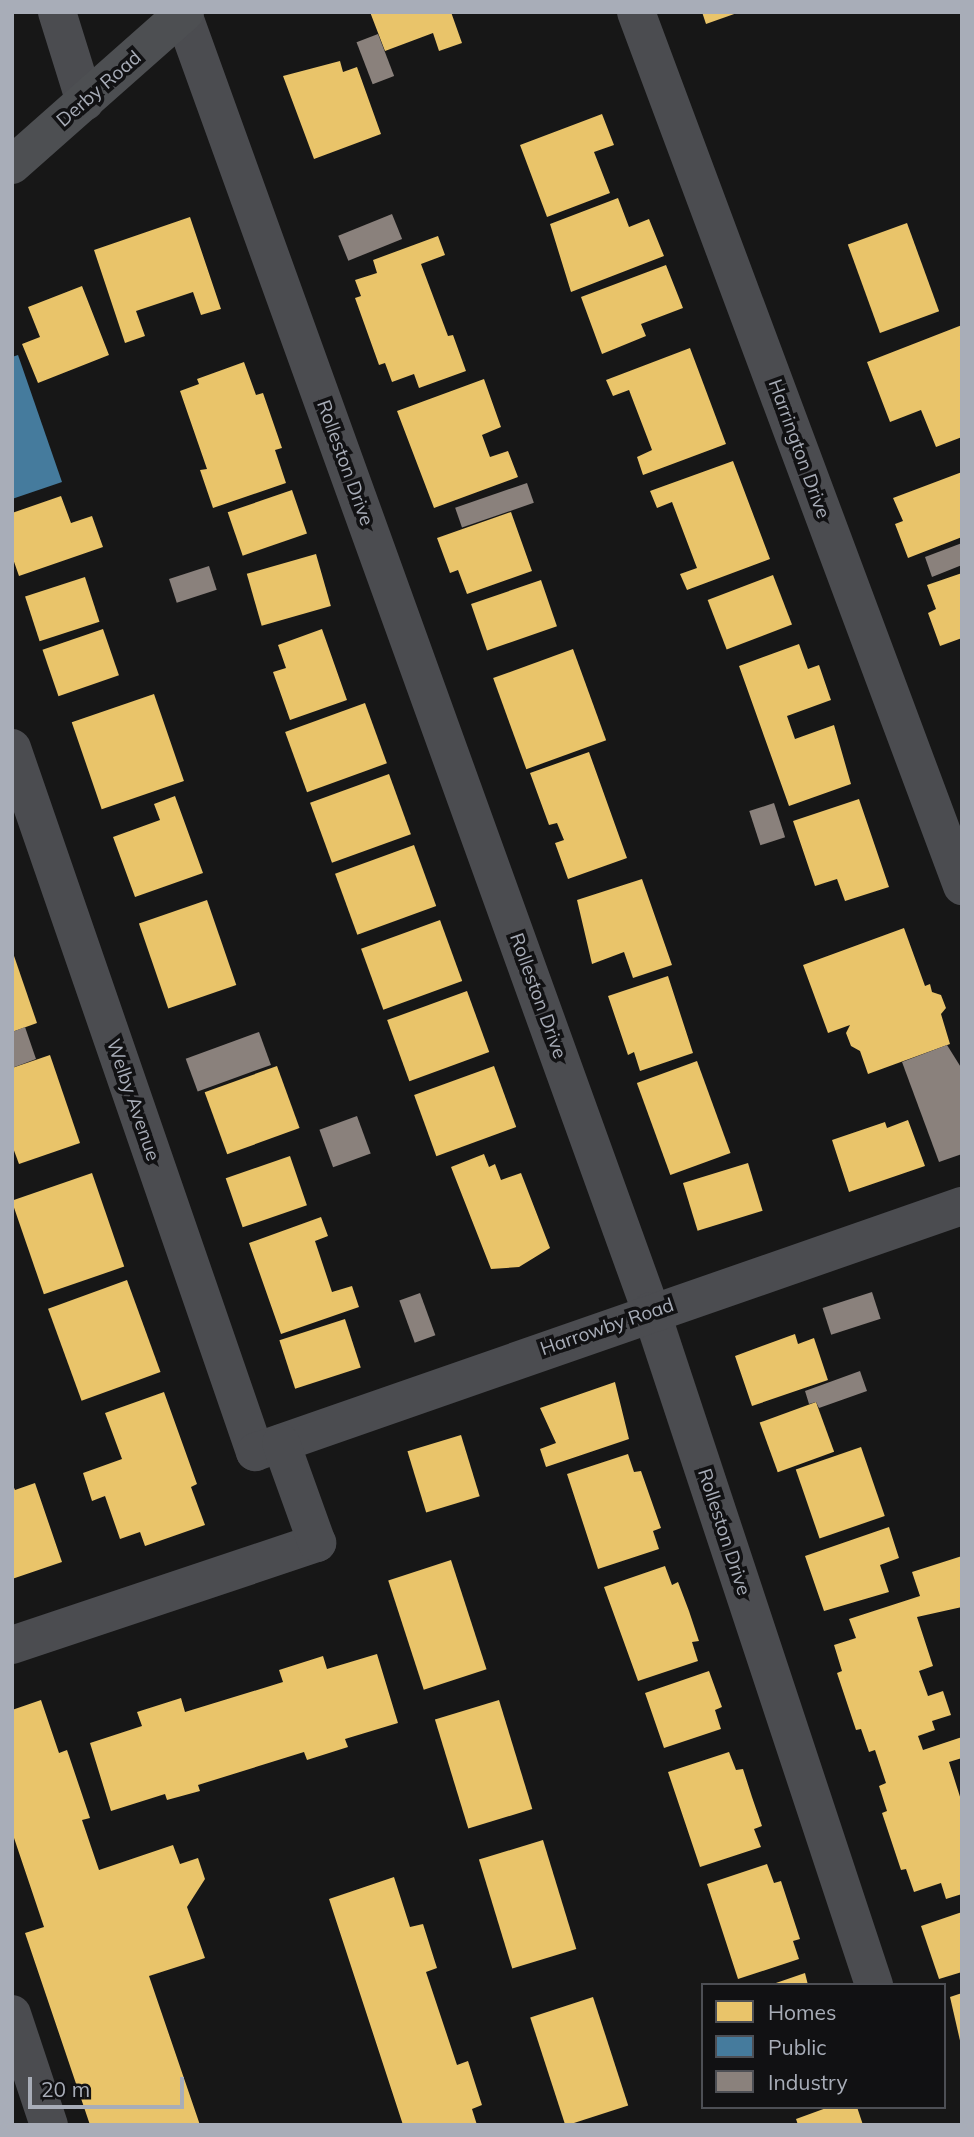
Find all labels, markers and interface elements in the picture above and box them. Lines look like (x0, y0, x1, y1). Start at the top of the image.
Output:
street label: Derby Road (52, 46, 146, 132)
street label: Harrington Drive (763, 376, 835, 522)
street label: Rolleston Drive (312, 397, 378, 529)
street label: Rolleston Drive (505, 930, 571, 1062)
street label: Welby Avenue (101, 1036, 165, 1164)
street label: Harrowby Road (537, 1293, 677, 1361)
street label: Rolleston Drive (693, 1466, 755, 1598)
legend (701, 1983, 946, 2109)
text: Homes (768, 1999, 836, 2025)
text: Public (768, 2034, 827, 2060)
scale bar (32, 2064, 187, 2108)
text: Industry (768, 2069, 848, 2095)
text: 20 m (41, 2076, 90, 2102)

